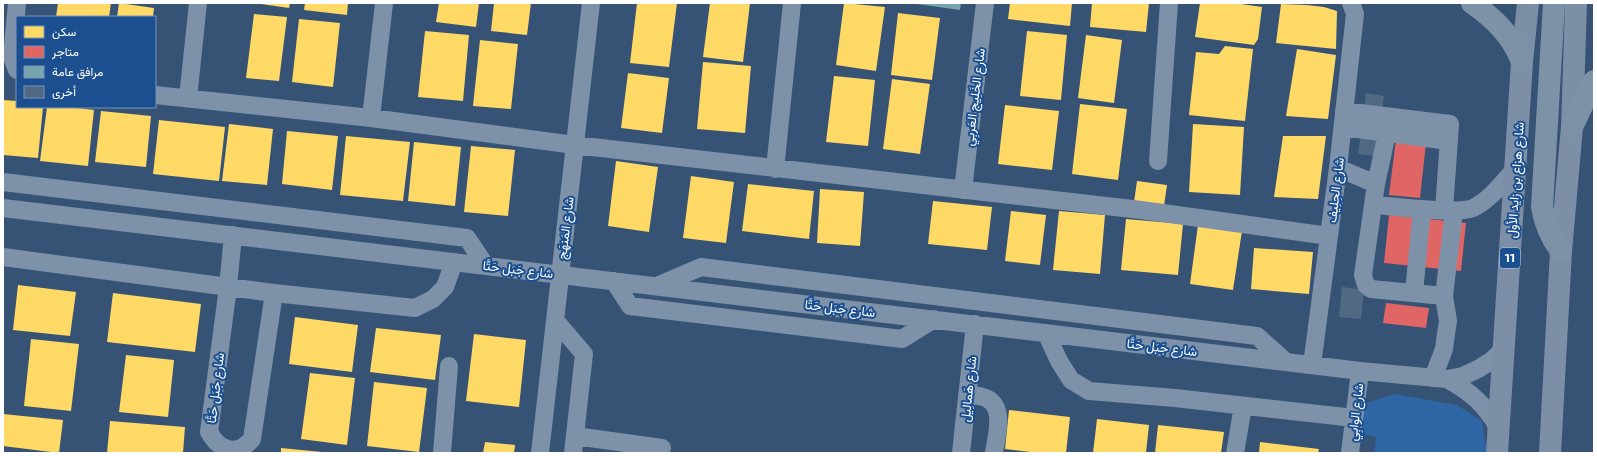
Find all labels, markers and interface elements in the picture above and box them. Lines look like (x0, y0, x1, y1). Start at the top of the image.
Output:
legend (16, 16, 156, 108)
text: سكن (52, 24, 76, 40)
text: متاجر (51, 44, 79, 60)
street label: شارع الخَلِيج العَربِي (960, 47, 991, 147)
text: مرافق عامة (52, 64, 103, 80)
text: أخرى (52, 84, 76, 100)
street label: شارع هزاع بن زايد الأول (1503, 121, 1529, 239)
street label: شارع الحِلِيف (1323, 156, 1349, 224)
street label: شارع المَنهَج (553, 196, 579, 261)
road number: 11 (1500, 248, 1520, 268)
street label: شارع جَبَل حَتَّا (482, 257, 554, 283)
street label: شارع جَبَل حَتَّا (804, 296, 876, 322)
street label: شارع جَبَل حَتَّا (1126, 335, 1198, 361)
street label: شارع جَبَل حَتَّا (203, 352, 229, 424)
street label: شارع هَمالِيل (957, 355, 981, 423)
street label: شارع الوابِي (1344, 382, 1370, 442)

